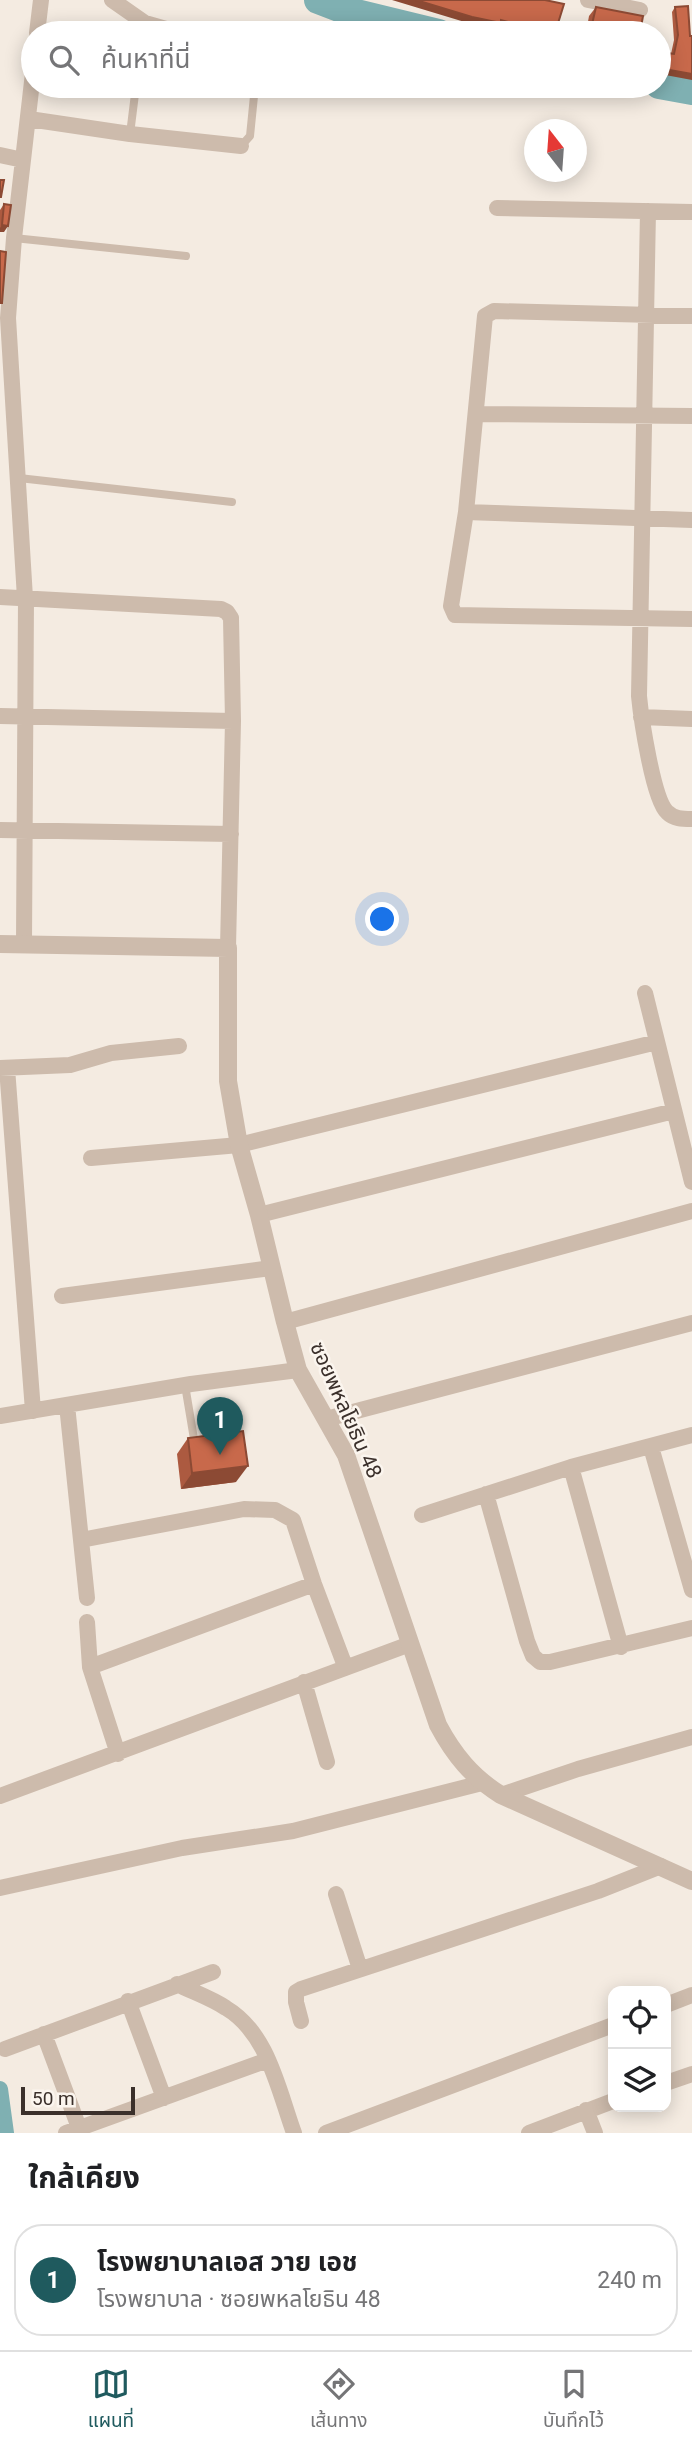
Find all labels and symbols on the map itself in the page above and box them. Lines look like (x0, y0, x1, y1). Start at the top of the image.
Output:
north arrow (524, 119, 587, 182)
your location (365, 902, 399, 936)
street label: ซอยพหลโยธิน 48 (305, 1338, 387, 1482)
pin: 1 (197, 1397, 243, 1455)
scale bar (21, 2084, 135, 2116)

